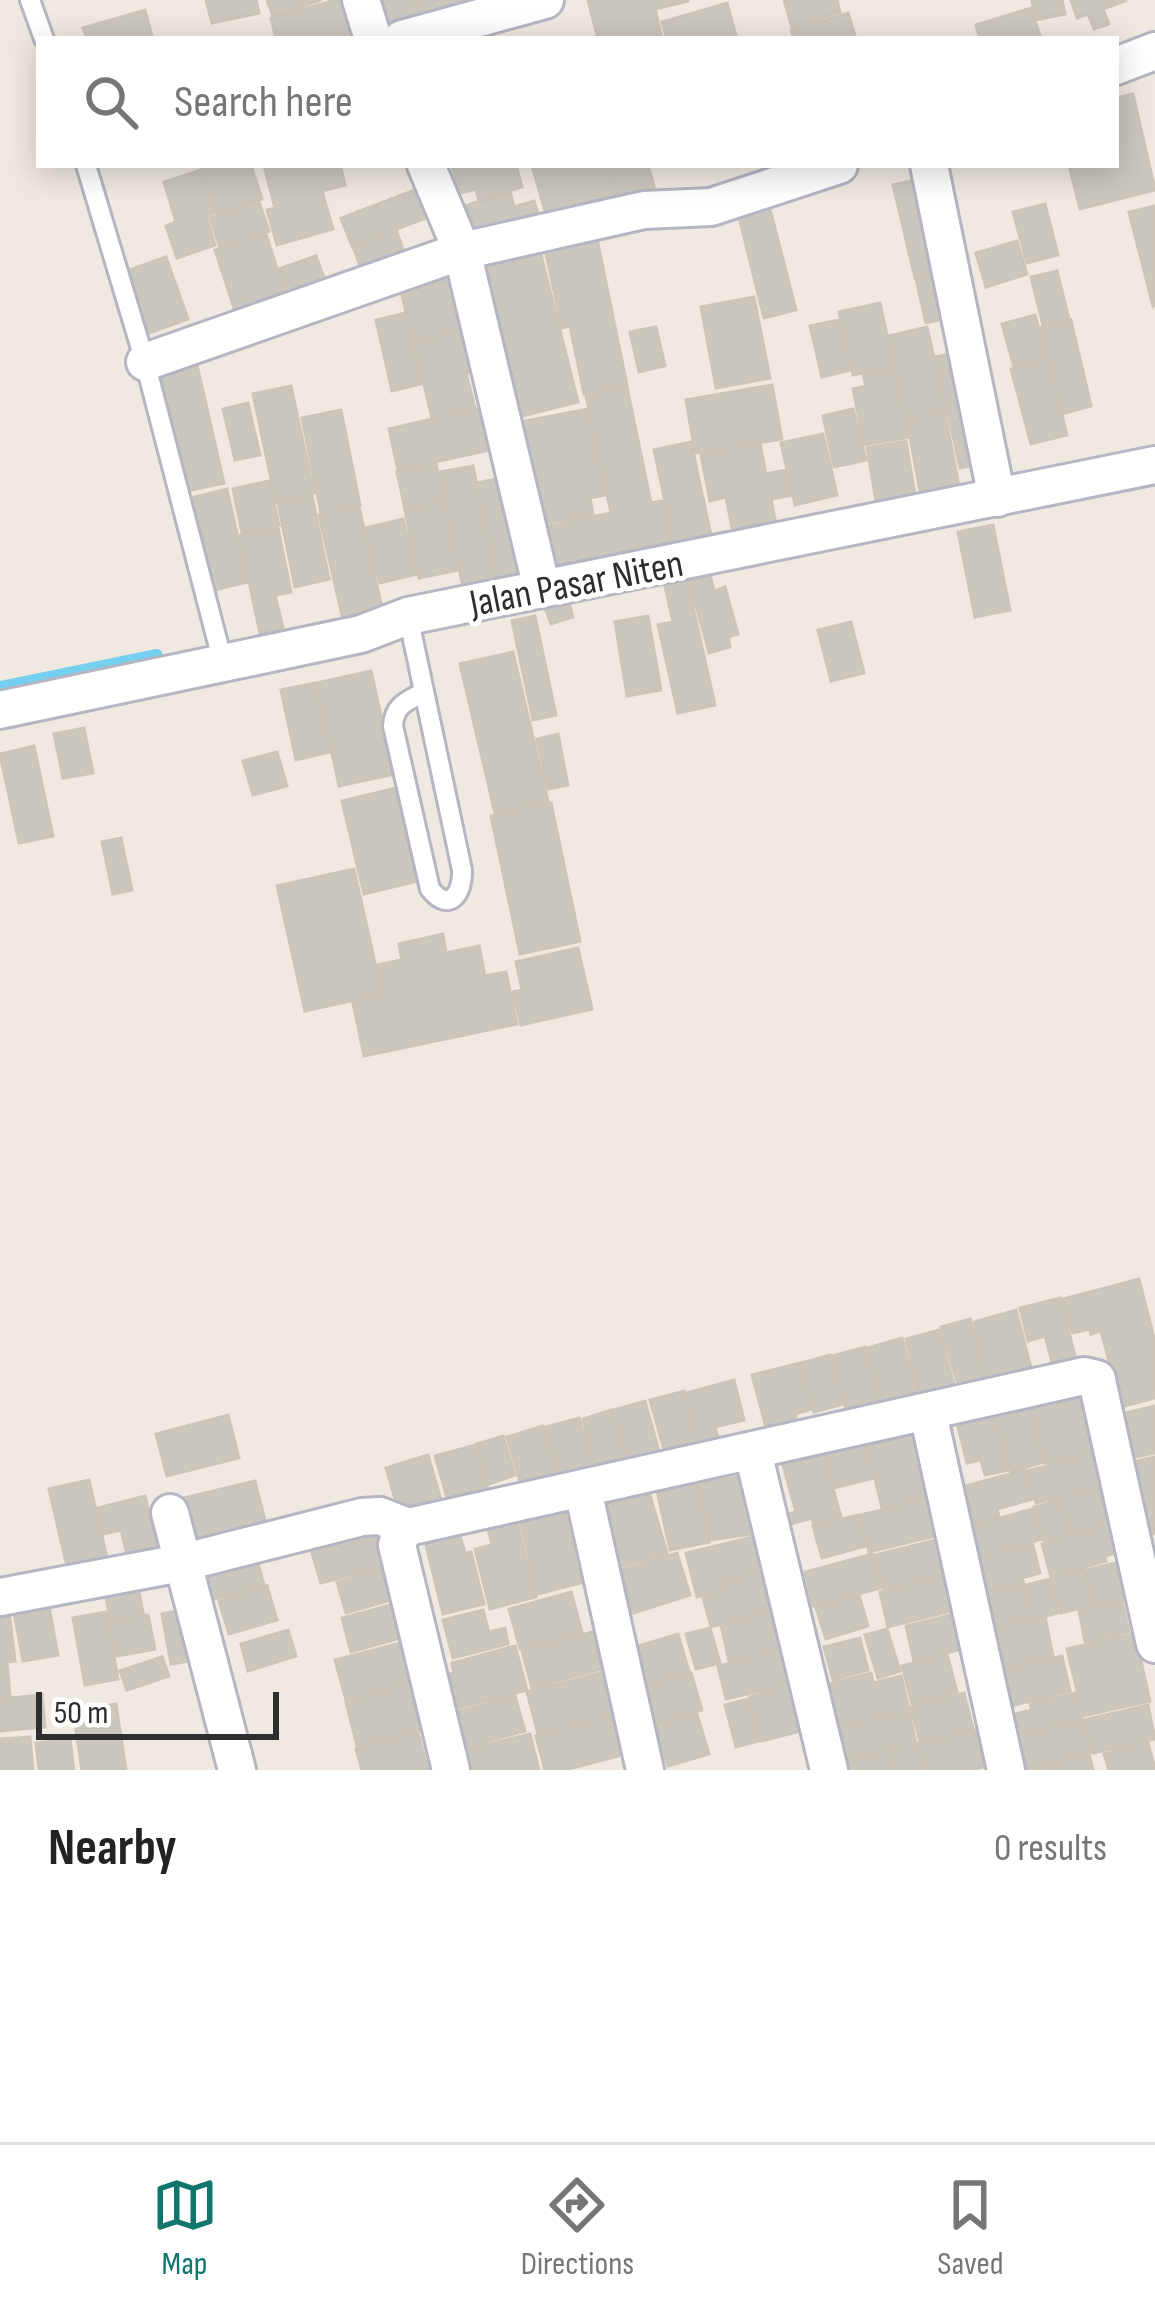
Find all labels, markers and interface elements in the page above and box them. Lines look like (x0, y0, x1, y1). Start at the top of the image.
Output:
search box (36, 36, 1119, 168)
icon: search (78, 69, 144, 135)
text: Search here (174, 75, 353, 130)
street label: Jalan Pasar Niten (465, 541, 687, 628)
scale bar (36, 1686, 279, 1739)
text: 50 m (54, 1693, 108, 1733)
text: Nearby (48, 1818, 177, 1879)
text: 0 results (994, 1825, 1107, 1872)
tab: Map (152, 2172, 218, 2284)
tab: Directions (521, 2172, 634, 2284)
tab: Saved (937, 2172, 1003, 2284)

